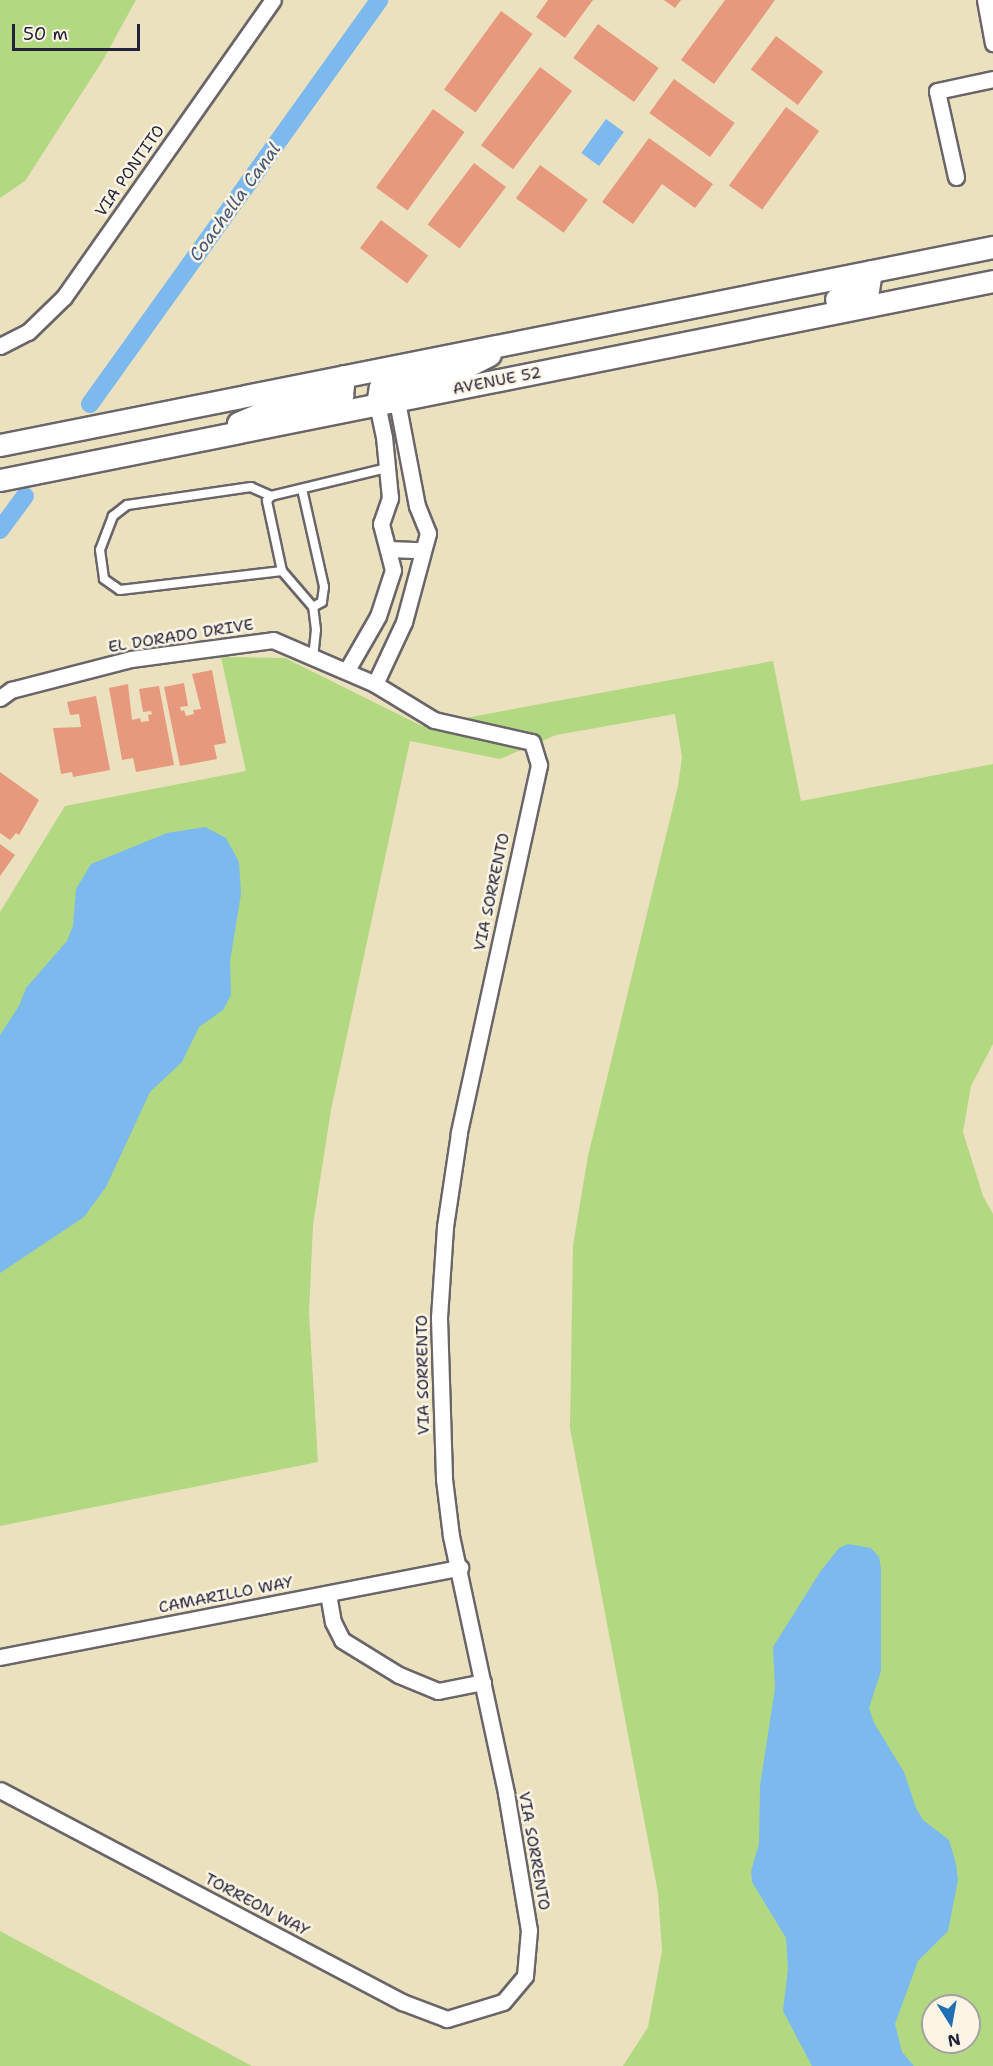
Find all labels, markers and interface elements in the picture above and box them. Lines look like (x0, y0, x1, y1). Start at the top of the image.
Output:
scale bar (15, 12, 142, 50)
text: 50 m (23, 22, 68, 46)
street label: VIA PONTITO (91, 122, 169, 220)
water label: Coachella Canal (185, 139, 285, 265)
street label: AVENUE 52 (451, 363, 543, 399)
street label: EL DORADO DRIVE (107, 615, 255, 657)
street label: VIA SORRENTO (470, 831, 514, 953)
street label: VIA SORRENTO (412, 1315, 434, 1435)
street label: CAMARILLO WAY (157, 1573, 295, 1617)
street label: VIA SORRENTO (514, 1790, 554, 1912)
street label: TORREON WAY (201, 1869, 313, 1941)
north arrow (921, 1994, 981, 2054)
text: N (946, 2029, 962, 2052)

